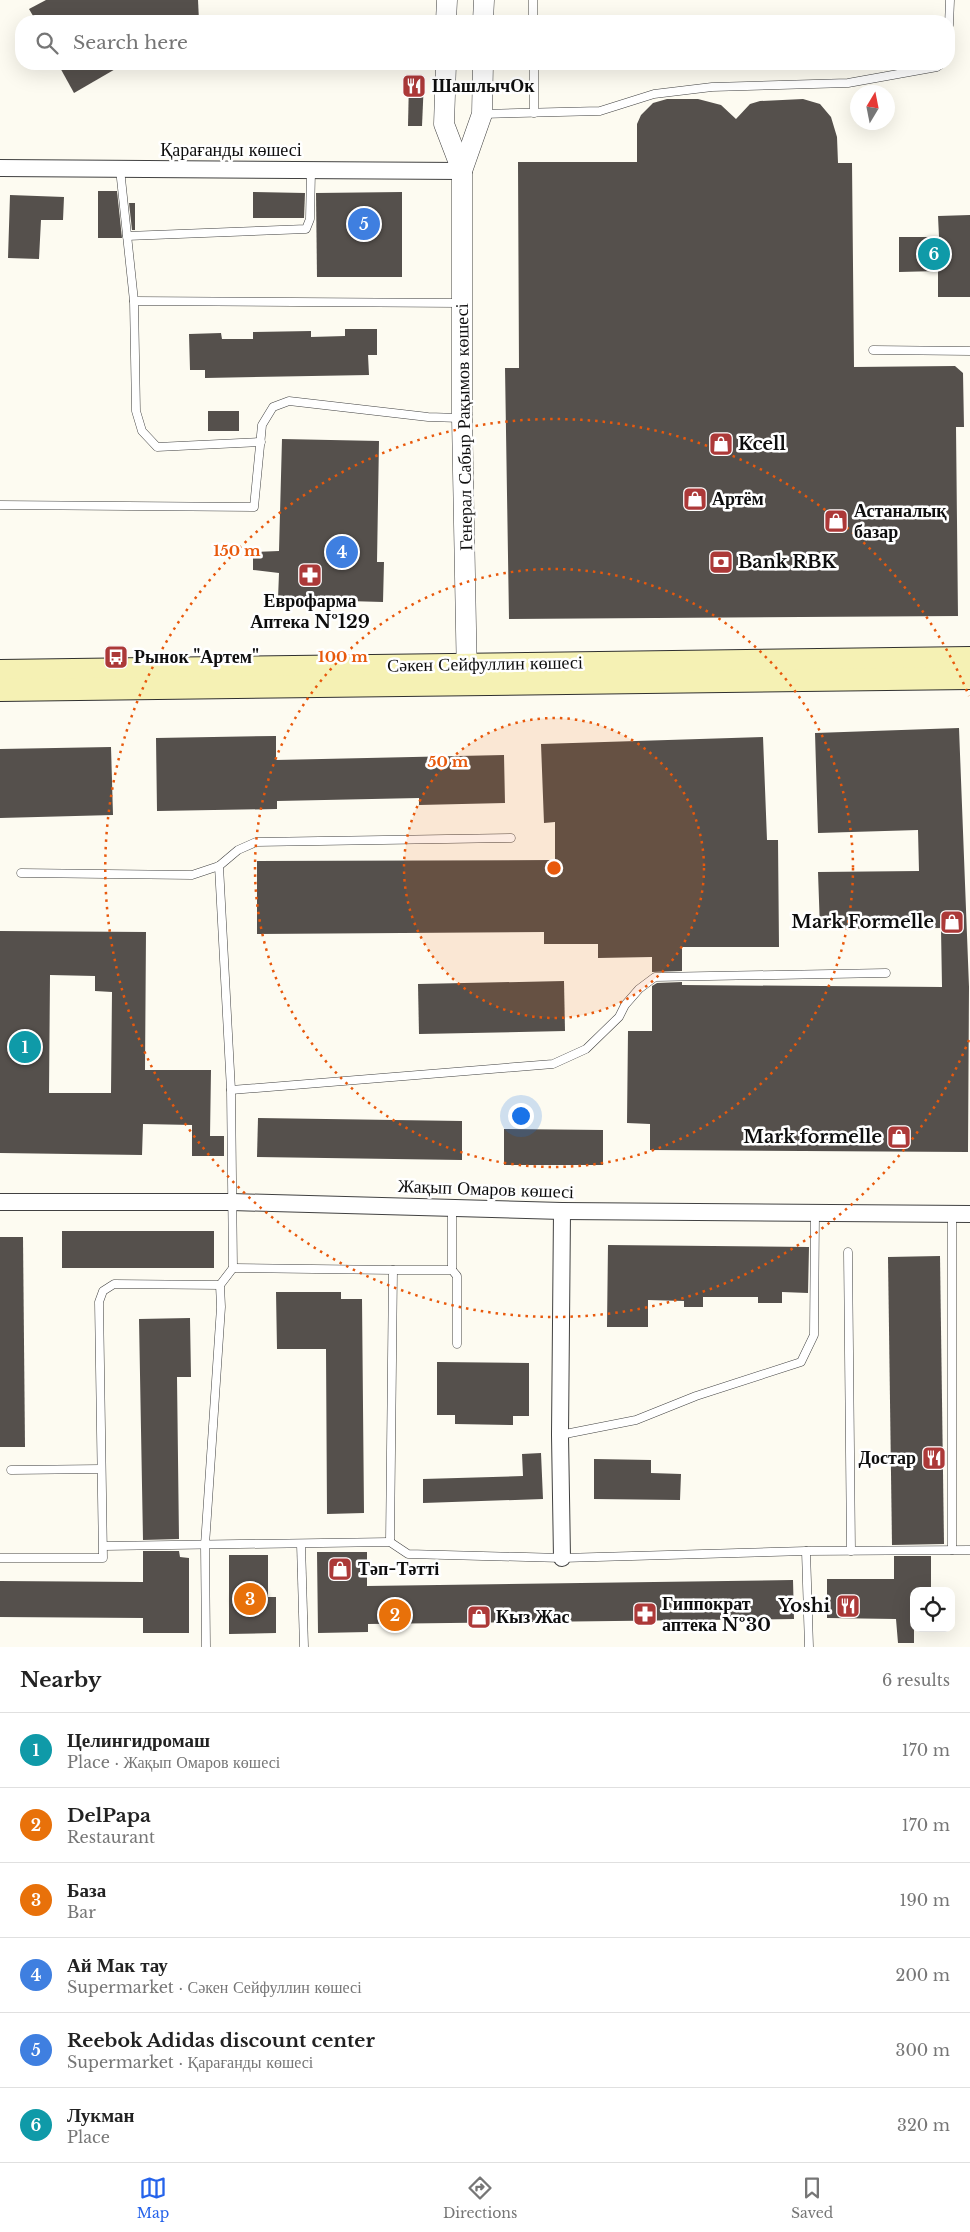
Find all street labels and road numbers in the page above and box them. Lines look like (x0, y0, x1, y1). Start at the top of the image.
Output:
street label: Қарағанды көшесі (160, 139, 302, 161)
street label: Генерал Сабыр Рақымов көшесі (451, 303, 477, 551)
street label: Сәкен Сейфуллин көшесі (387, 651, 583, 677)
street label: Жақып Омаров көшесі (398, 1175, 574, 1203)

